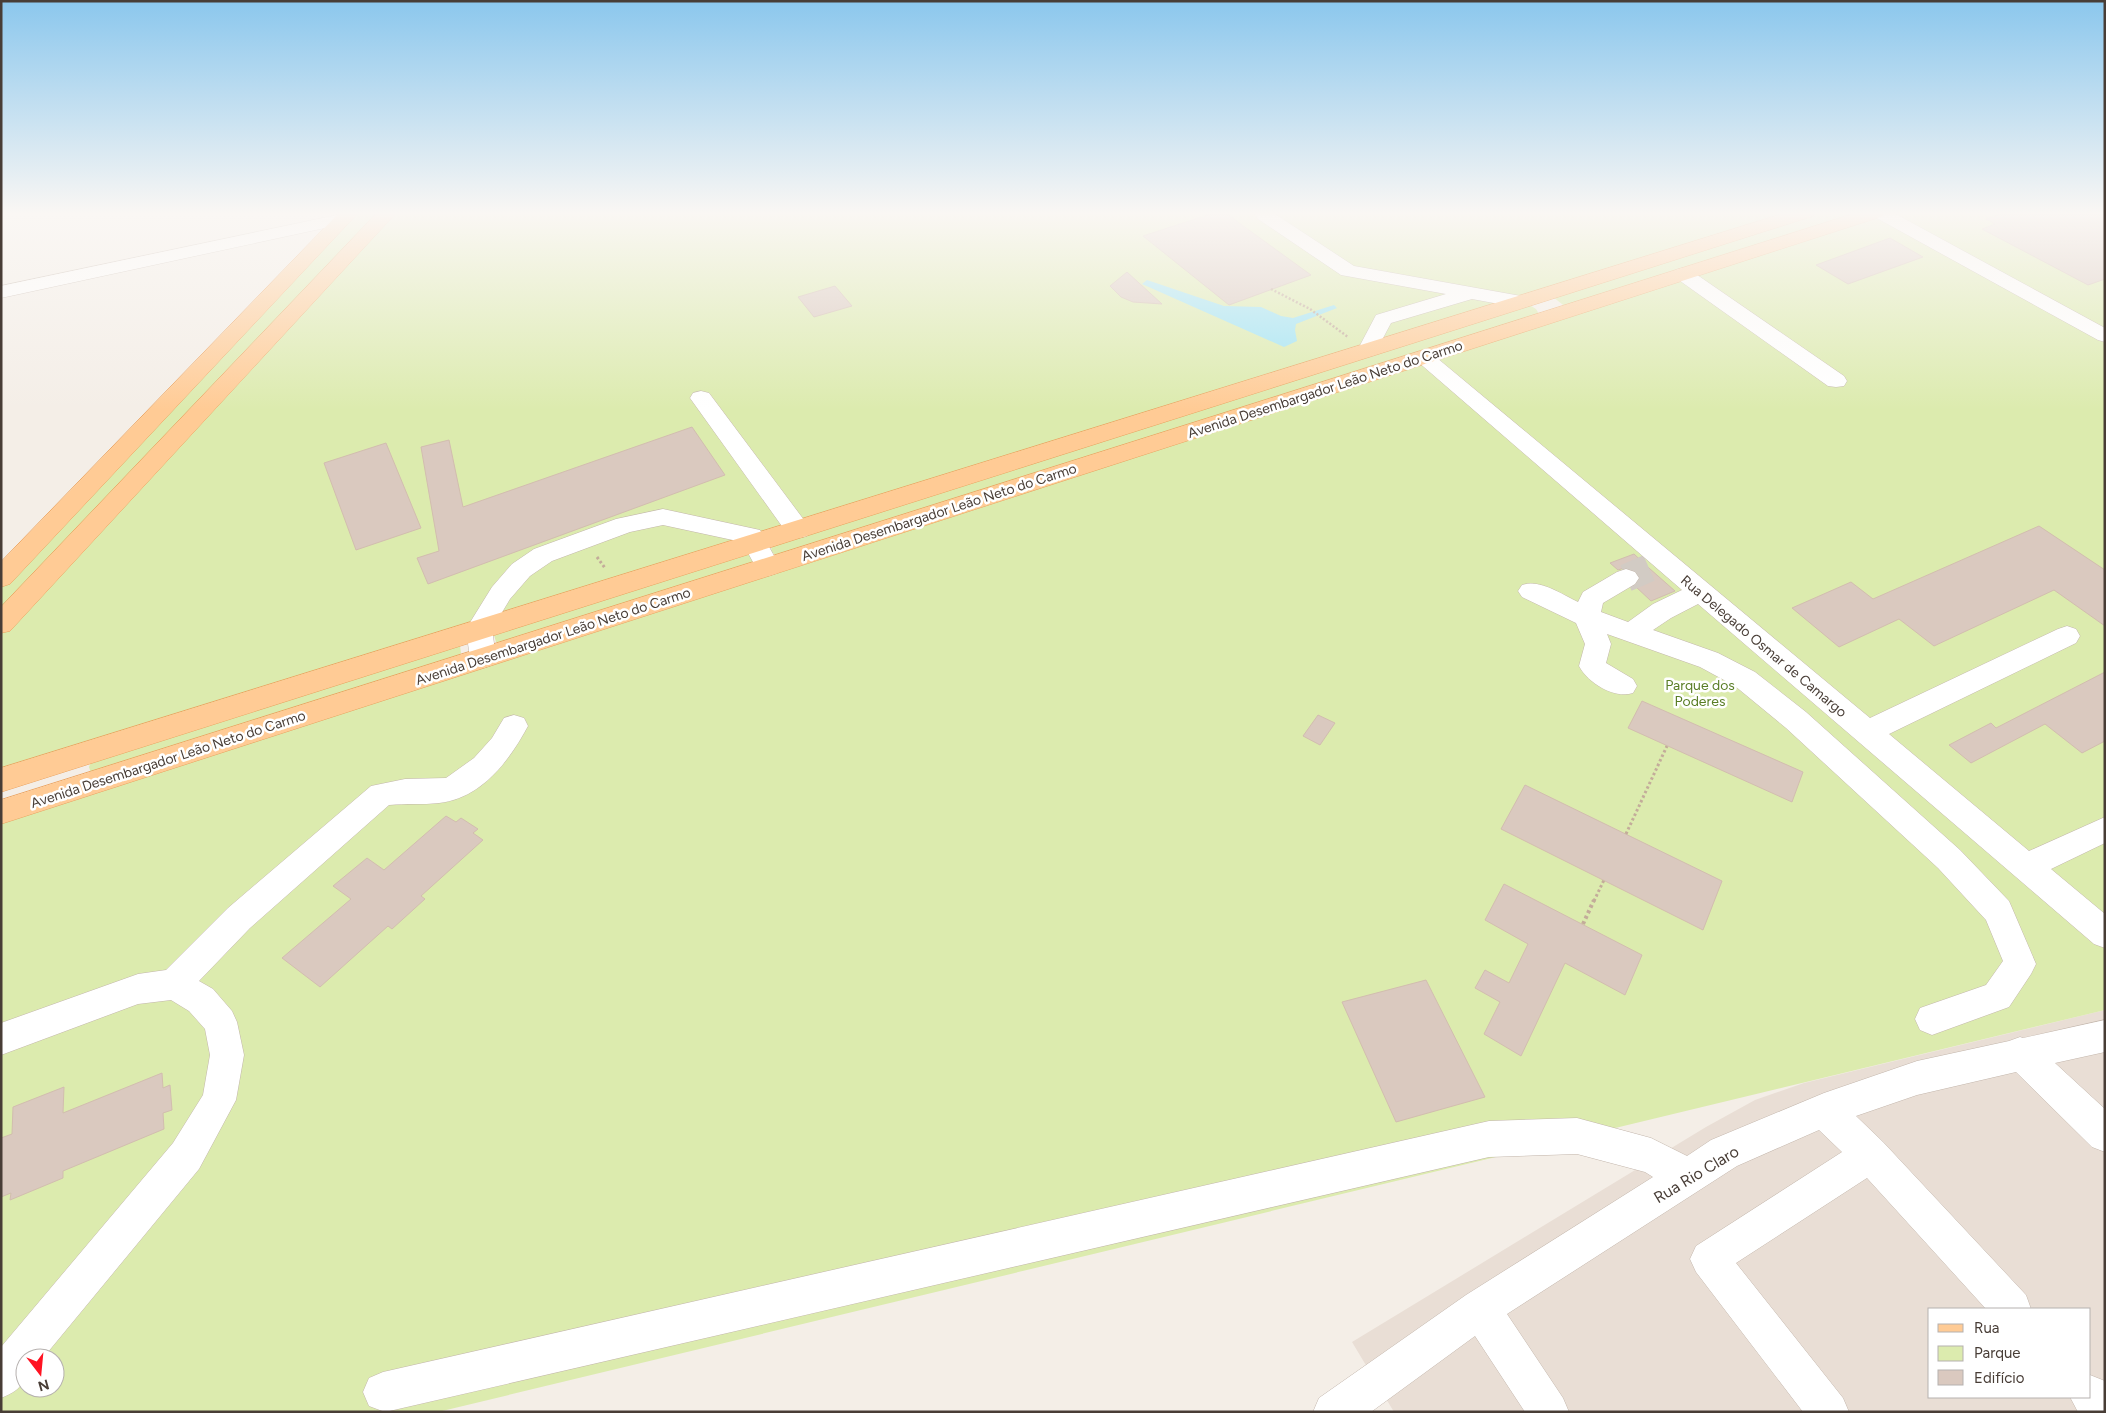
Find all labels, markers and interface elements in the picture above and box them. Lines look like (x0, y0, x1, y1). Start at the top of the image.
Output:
street label: Avenida Desembargador Leão Neto do Carmo (1186, 337, 1465, 442)
street label: Avenida Desembargador Leão Neto do Carmo (800, 460, 1079, 565)
street label: Rua Delegado Osmar de Camargo (1677, 572, 1850, 721)
street label: Avenida Desembargador Leão Neto do Carmo (414, 584, 693, 689)
park label: Parque dos Poderes (1665, 677, 1735, 710)
street label: Avenida Desembargador Leão Neto do Carmo (29, 707, 308, 812)
street label: Rua Rio Claro (1650, 1142, 1742, 1207)
legend (1928, 1308, 2091, 1398)
text: Rua (1974, 1319, 1999, 1337)
text: Parque (1974, 1344, 2021, 1362)
north arrow (15, 1348, 65, 1398)
text: Edifício (1974, 1369, 2025, 1387)
text: N (36, 1375, 51, 1395)

